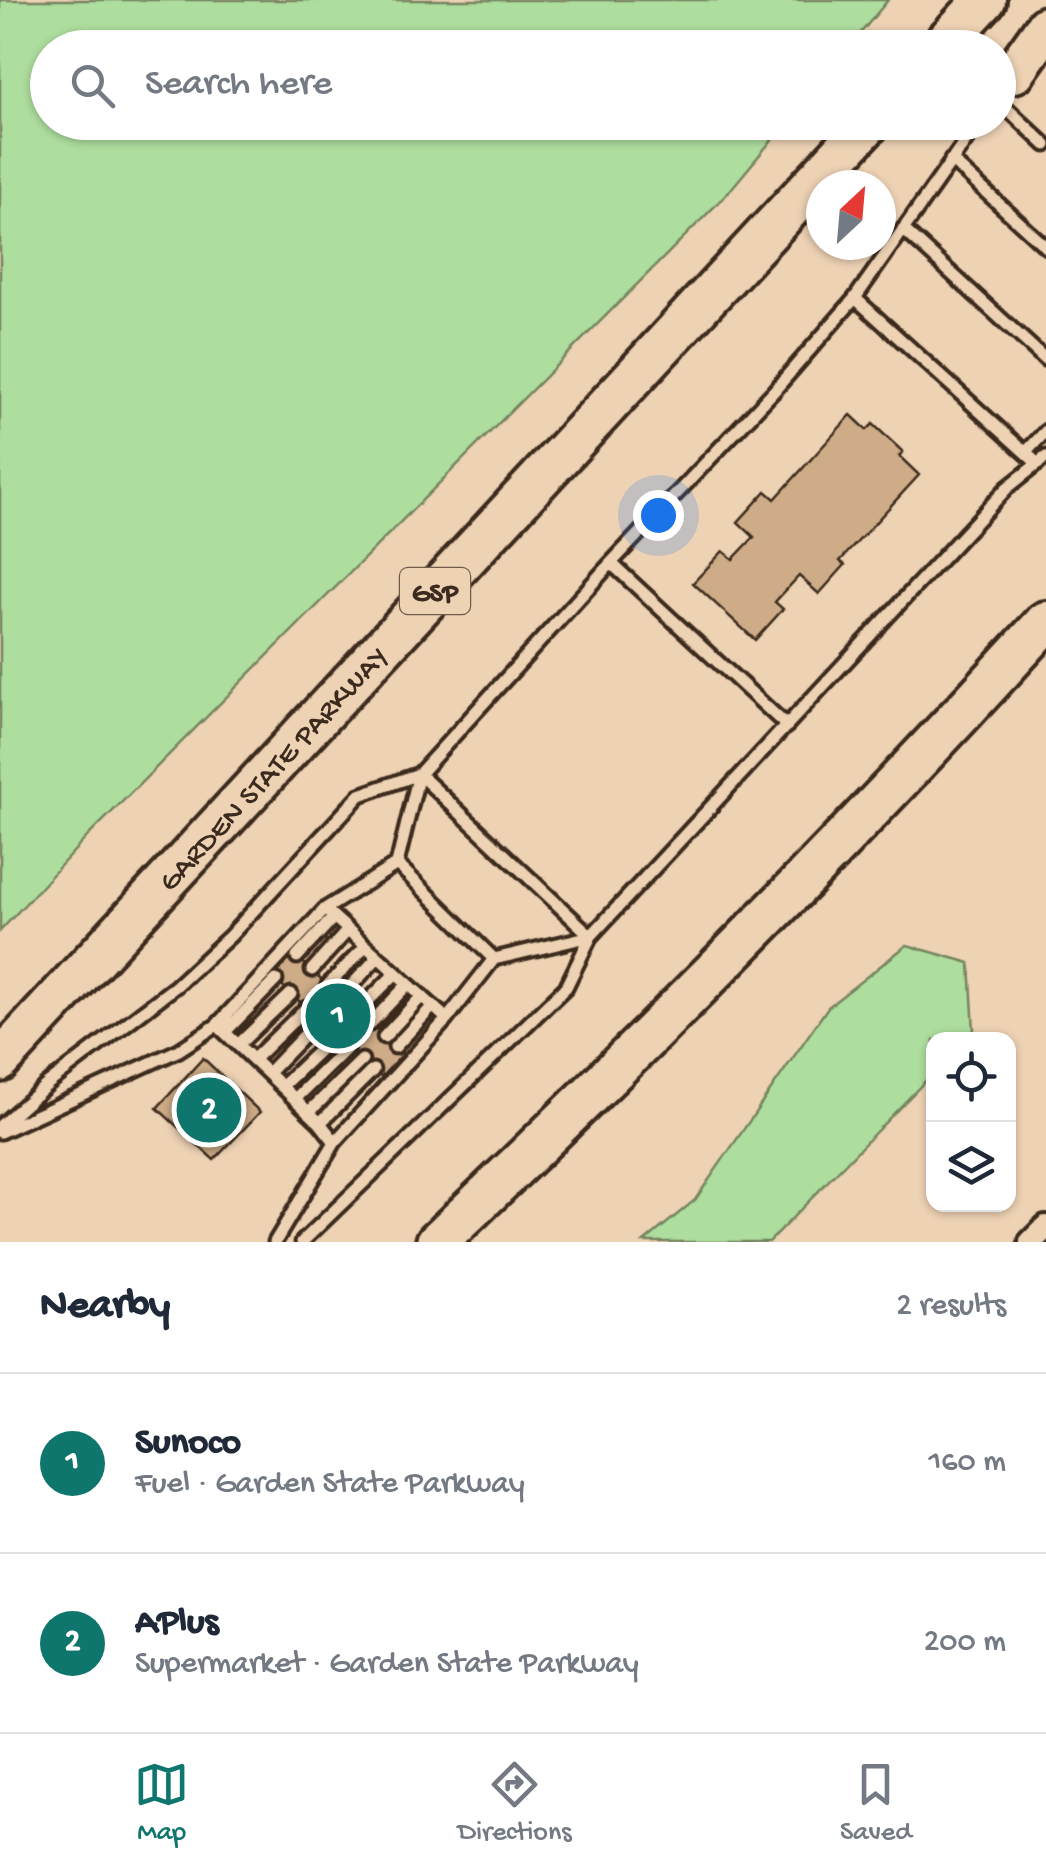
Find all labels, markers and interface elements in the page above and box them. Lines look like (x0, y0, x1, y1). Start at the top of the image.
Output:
search box (30, 30, 1016, 140)
icon: search (65, 58, 120, 113)
text: Search here (145, 63, 332, 107)
north arrow (806, 170, 896, 260)
your location (633, 490, 684, 541)
road number: GSP (400, 568, 470, 614)
street label: GARDEN STATE PARKWAY (153, 641, 397, 900)
pin: 1 (306, 978, 370, 1054)
map controls (926, 1032, 1016, 1212)
button: locate (926, 1032, 1016, 1122)
pin: 2 (176, 1072, 242, 1148)
button: layers (926, 1122, 1016, 1212)
text: Nearby (40, 1283, 170, 1332)
text: 2 results (896, 1288, 1006, 1326)
text: Sunoco (135, 1422, 241, 1466)
text: 1 (66, 1444, 79, 1482)
text: 160 m (928, 1444, 1006, 1482)
text: Fuel · Garden State Parkway (135, 1466, 525, 1504)
text: APlus (135, 1602, 219, 1646)
text: 2 (65, 1624, 80, 1662)
text: 200 m (924, 1624, 1006, 1662)
text: Supermarket · Garden State Parkway (135, 1646, 639, 1684)
tab: Map (134, 1757, 189, 1850)
tab: Directions (458, 1757, 572, 1850)
tab: Saved (840, 1757, 912, 1850)

